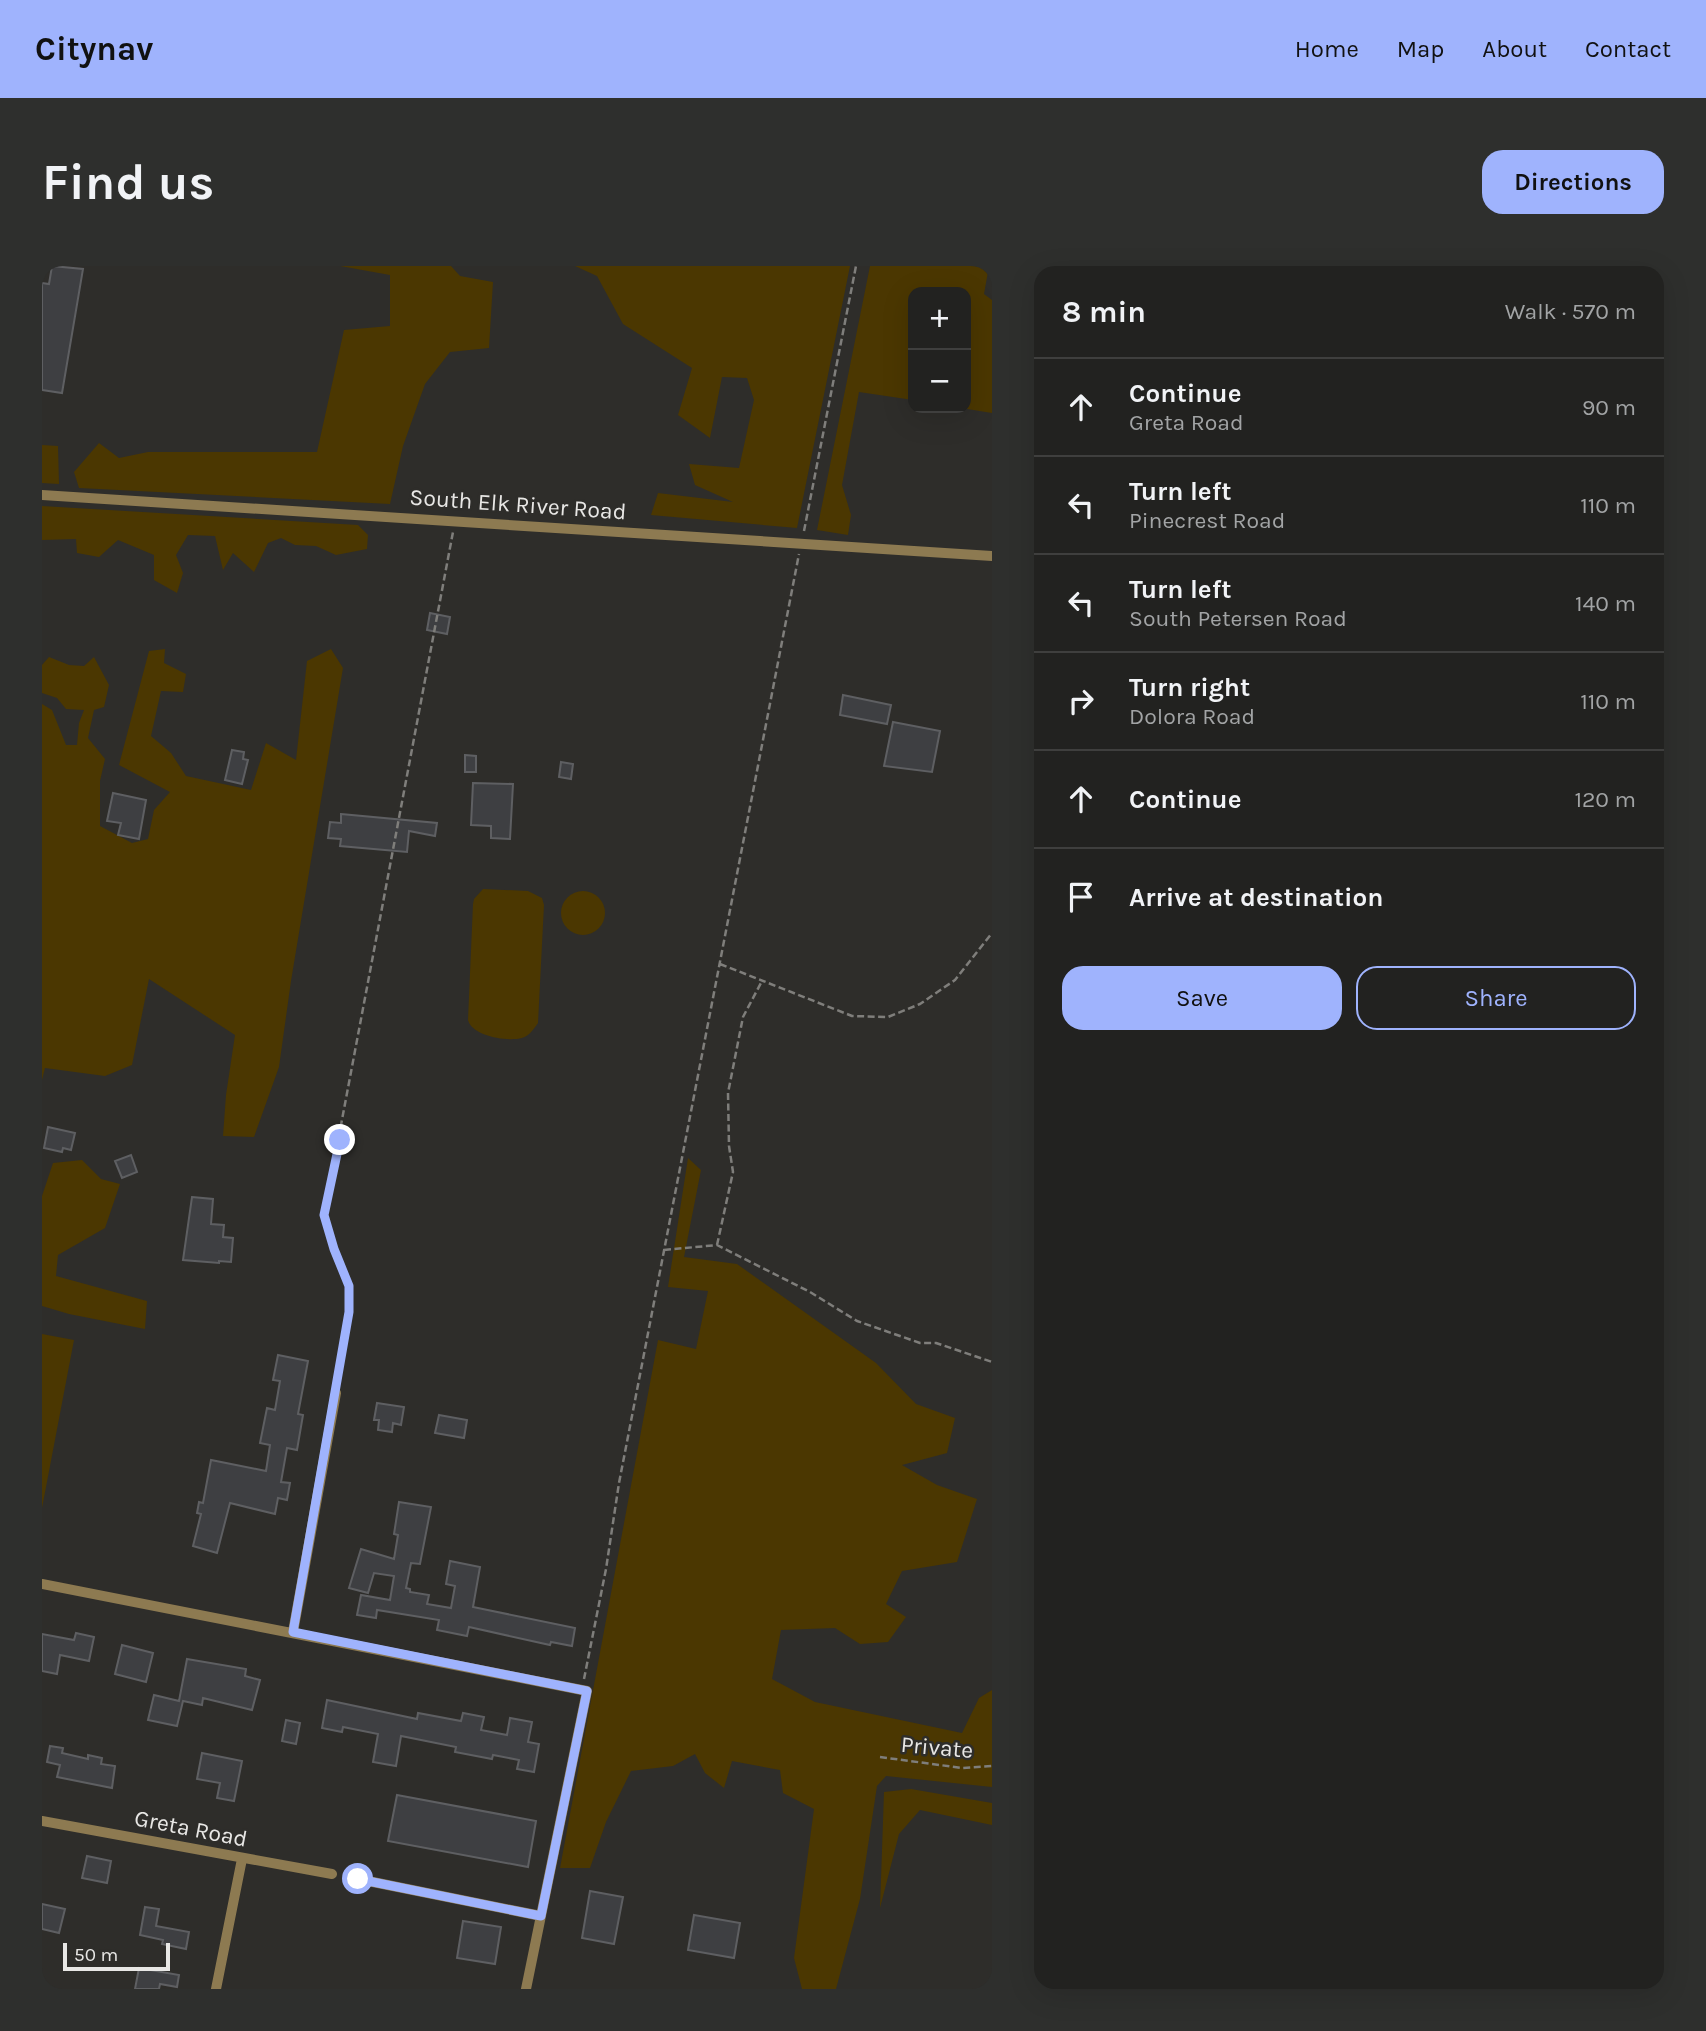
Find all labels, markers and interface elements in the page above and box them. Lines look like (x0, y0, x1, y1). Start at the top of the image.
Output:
text: Citynav (35, 30, 153, 68)
text: Home (1295, 35, 1359, 63)
text: Map (1397, 35, 1444, 63)
text: About (1482, 35, 1547, 63)
text: Contact (1585, 35, 1671, 63)
button: Directions (1482, 150, 1664, 214)
text: Find us (42, 154, 214, 211)
map controls (908, 287, 971, 413)
button: + (908, 287, 971, 350)
text: 8 min (1062, 294, 1146, 330)
text: Walk · 570 m (1505, 298, 1636, 325)
button: − (908, 350, 971, 413)
text: Continue (1129, 378, 1241, 409)
icon: ahead (1062, 388, 1100, 426)
text: 90 m (1582, 394, 1636, 421)
text: Greta Road (1129, 409, 1244, 436)
text: Turn left (1129, 476, 1231, 507)
street label: South Elk River Road (409, 483, 627, 526)
icon: left (1062, 486, 1100, 524)
text: 110 m (1580, 492, 1636, 519)
text: Pinecrest Road (1129, 507, 1285, 534)
text: Turn left (1129, 574, 1231, 605)
icon: left (1062, 584, 1100, 622)
text: 140 m (1575, 590, 1636, 617)
text: South Petersen Road (1129, 605, 1347, 632)
text: Turn right (1129, 672, 1250, 703)
icon: right (1062, 682, 1100, 720)
text: 110 m (1580, 688, 1636, 715)
text: Dolora Road (1129, 703, 1255, 730)
icon: ahead (1062, 780, 1100, 818)
text: Continue (1129, 784, 1241, 815)
text: 120 m (1574, 786, 1636, 813)
icon: arrive (1062, 878, 1100, 916)
text: Arrive at destination (1129, 882, 1383, 913)
button: Save (1062, 966, 1342, 1030)
button: Share (1356, 966, 1636, 1030)
route end (324, 1124, 355, 1155)
street label: Private (900, 1731, 974, 1764)
street label: Greta Road (132, 1804, 250, 1853)
route start (342, 1863, 373, 1894)
scale bar (63, 1940, 170, 1972)
text: 50 m (74, 1944, 118, 1966)

